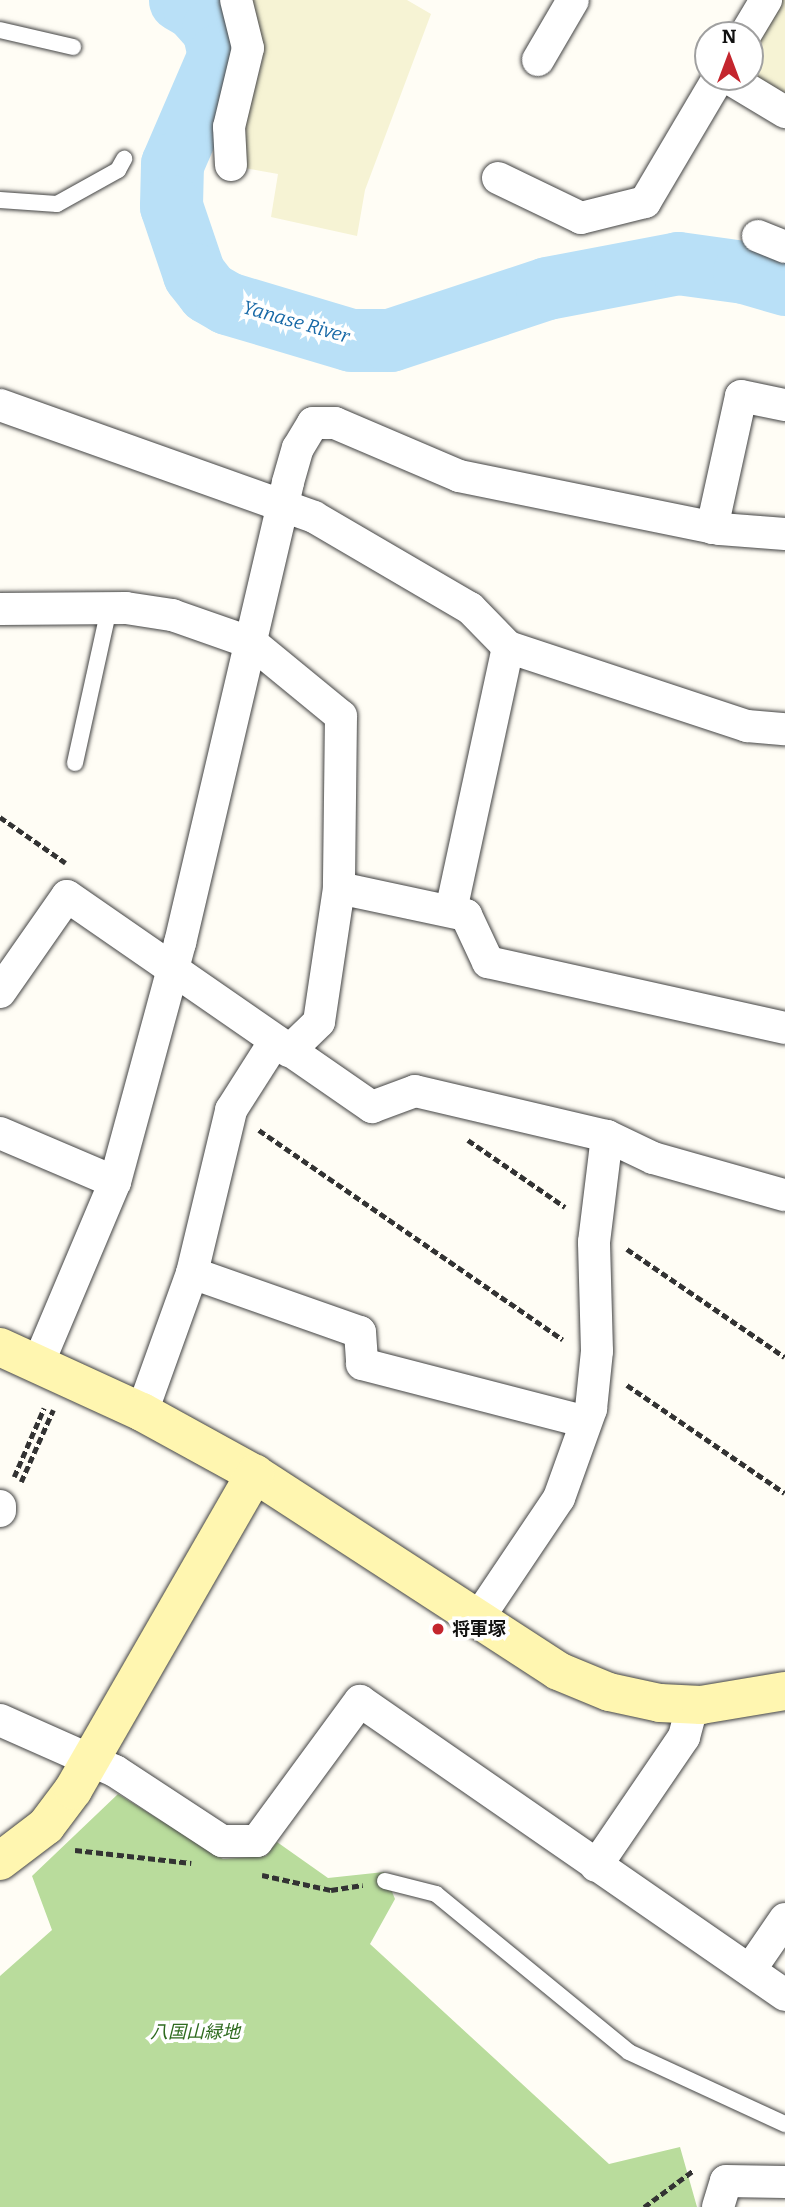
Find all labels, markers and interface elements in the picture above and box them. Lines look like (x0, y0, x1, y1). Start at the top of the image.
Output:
north arrow (694, 21, 764, 91)
text: N (722, 25, 736, 48)
water label: Yanase River (240, 296, 352, 348)
place label: 将軍塚 (452, 1618, 506, 1640)
marker: 将軍塚 (430, 1621, 446, 1637)
park label: 八国山緑地 (150, 2021, 240, 2043)

